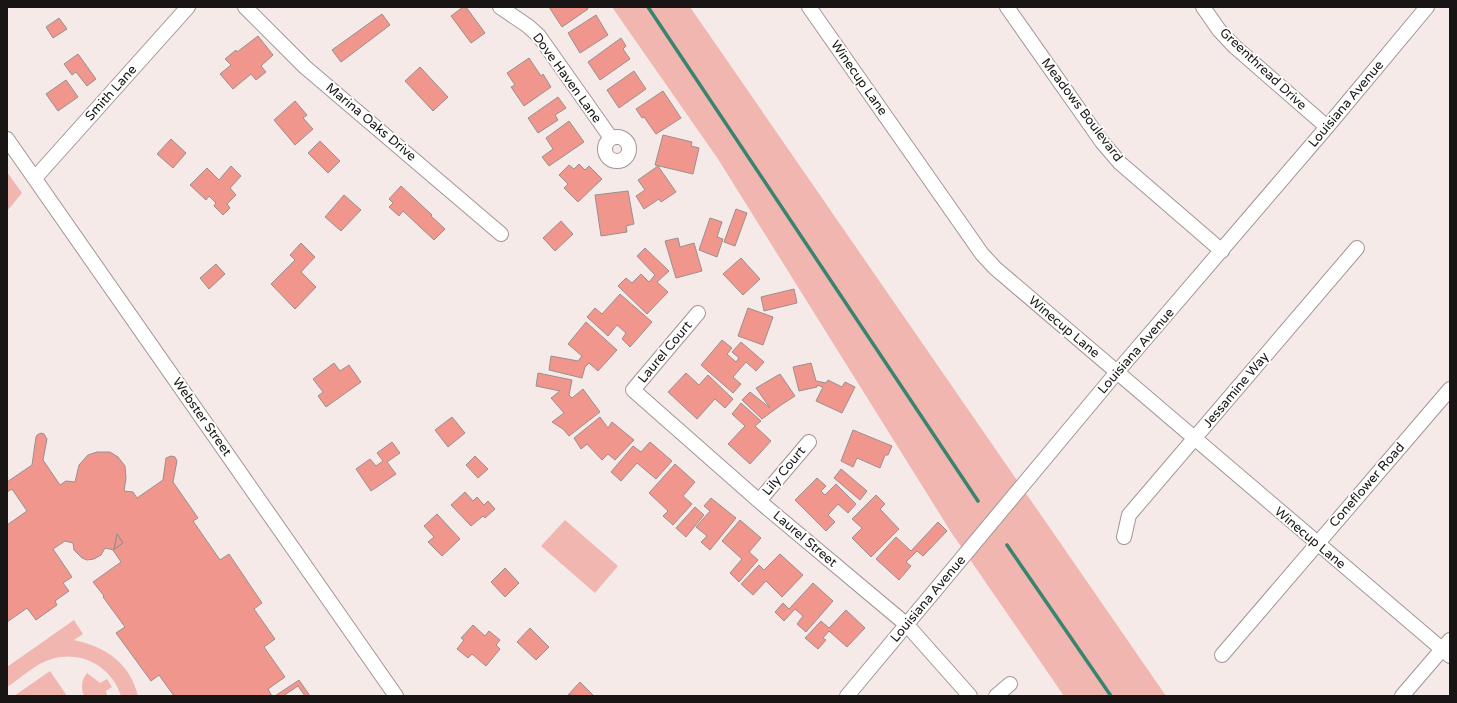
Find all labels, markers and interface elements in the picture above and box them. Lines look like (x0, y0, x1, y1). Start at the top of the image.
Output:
street label: Greenthread Drive (1216, 25, 1310, 113)
street label: Dove Haven Lane (529, 30, 605, 126)
street label: Winecup Lane (827, 37, 891, 119)
street label: Meadows Boulevard (1038, 55, 1126, 165)
street label: Louisiana Avenue (1305, 57, 1387, 151)
street label: Smith Lane (82, 62, 140, 124)
street label: Marina Oaks Drive (323, 80, 419, 164)
street label: Winecup Lane (1025, 293, 1103, 361)
street label: Louisiana Avenue (1094, 305, 1178, 397)
street label: Laurel Court (634, 318, 696, 386)
street label: Jessamine Way (1200, 349, 1272, 431)
street label: Webster Street (169, 375, 235, 459)
street label: Coneflower Road (1326, 439, 1408, 531)
street label: Lily Court (759, 443, 809, 499)
street label: Winecup Lane (1271, 504, 1349, 572)
street label: Laurel Street (770, 508, 840, 570)
street label: Louisiana Avenue (887, 552, 969, 646)

